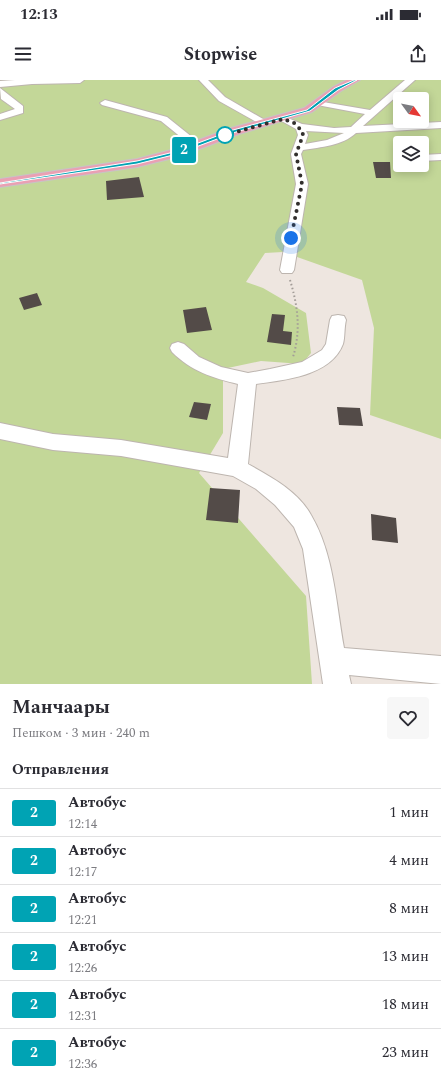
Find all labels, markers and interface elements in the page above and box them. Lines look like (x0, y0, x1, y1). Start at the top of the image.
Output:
text: 12:13 (20, 3, 58, 26)
text: Stopwise (184, 41, 257, 68)
icon: menu (12, 43, 34, 65)
icon: share (407, 43, 429, 65)
north arrow (393, 92, 429, 128)
map controls (393, 92, 429, 172)
unlabelled marker (216, 126, 234, 144)
button: layers (393, 136, 429, 172)
line badge: 2 (171, 137, 197, 163)
text: 2 (180, 139, 188, 160)
your location (281, 228, 301, 248)
text: Манчаары (12, 693, 110, 722)
button: heart (387, 697, 429, 739)
text: Пешком · 3 мин · 240 m (12, 723, 150, 743)
text: Отправления (12, 758, 109, 781)
text: Автобус (68, 791, 127, 814)
text: 1 мин (389, 801, 429, 824)
text: 2 (30, 802, 38, 823)
text: 12:14 (68, 814, 97, 834)
text: Автобус (68, 839, 127, 862)
text: 4 мин (389, 849, 429, 872)
text: 2 (30, 850, 38, 871)
text: 12:17 (68, 862, 97, 882)
text: Автобус (68, 887, 127, 910)
text: 8 мин (389, 897, 429, 920)
text: 2 (30, 898, 38, 919)
text: 12:21 (68, 910, 97, 930)
text: Автобус (68, 935, 127, 958)
text: 13 мин (382, 945, 429, 968)
text: 2 (30, 946, 38, 967)
text: 12:26 (68, 958, 97, 978)
text: Автобус (68, 983, 127, 1006)
text: 18 мин (382, 993, 429, 1016)
text: 2 (30, 994, 38, 1015)
text: 12:31 (68, 1006, 97, 1026)
text: Автобус (68, 1031, 127, 1054)
text: 23 мин (382, 1041, 429, 1064)
text: 2 (30, 1042, 38, 1063)
text: 12:36 (68, 1054, 97, 1074)

